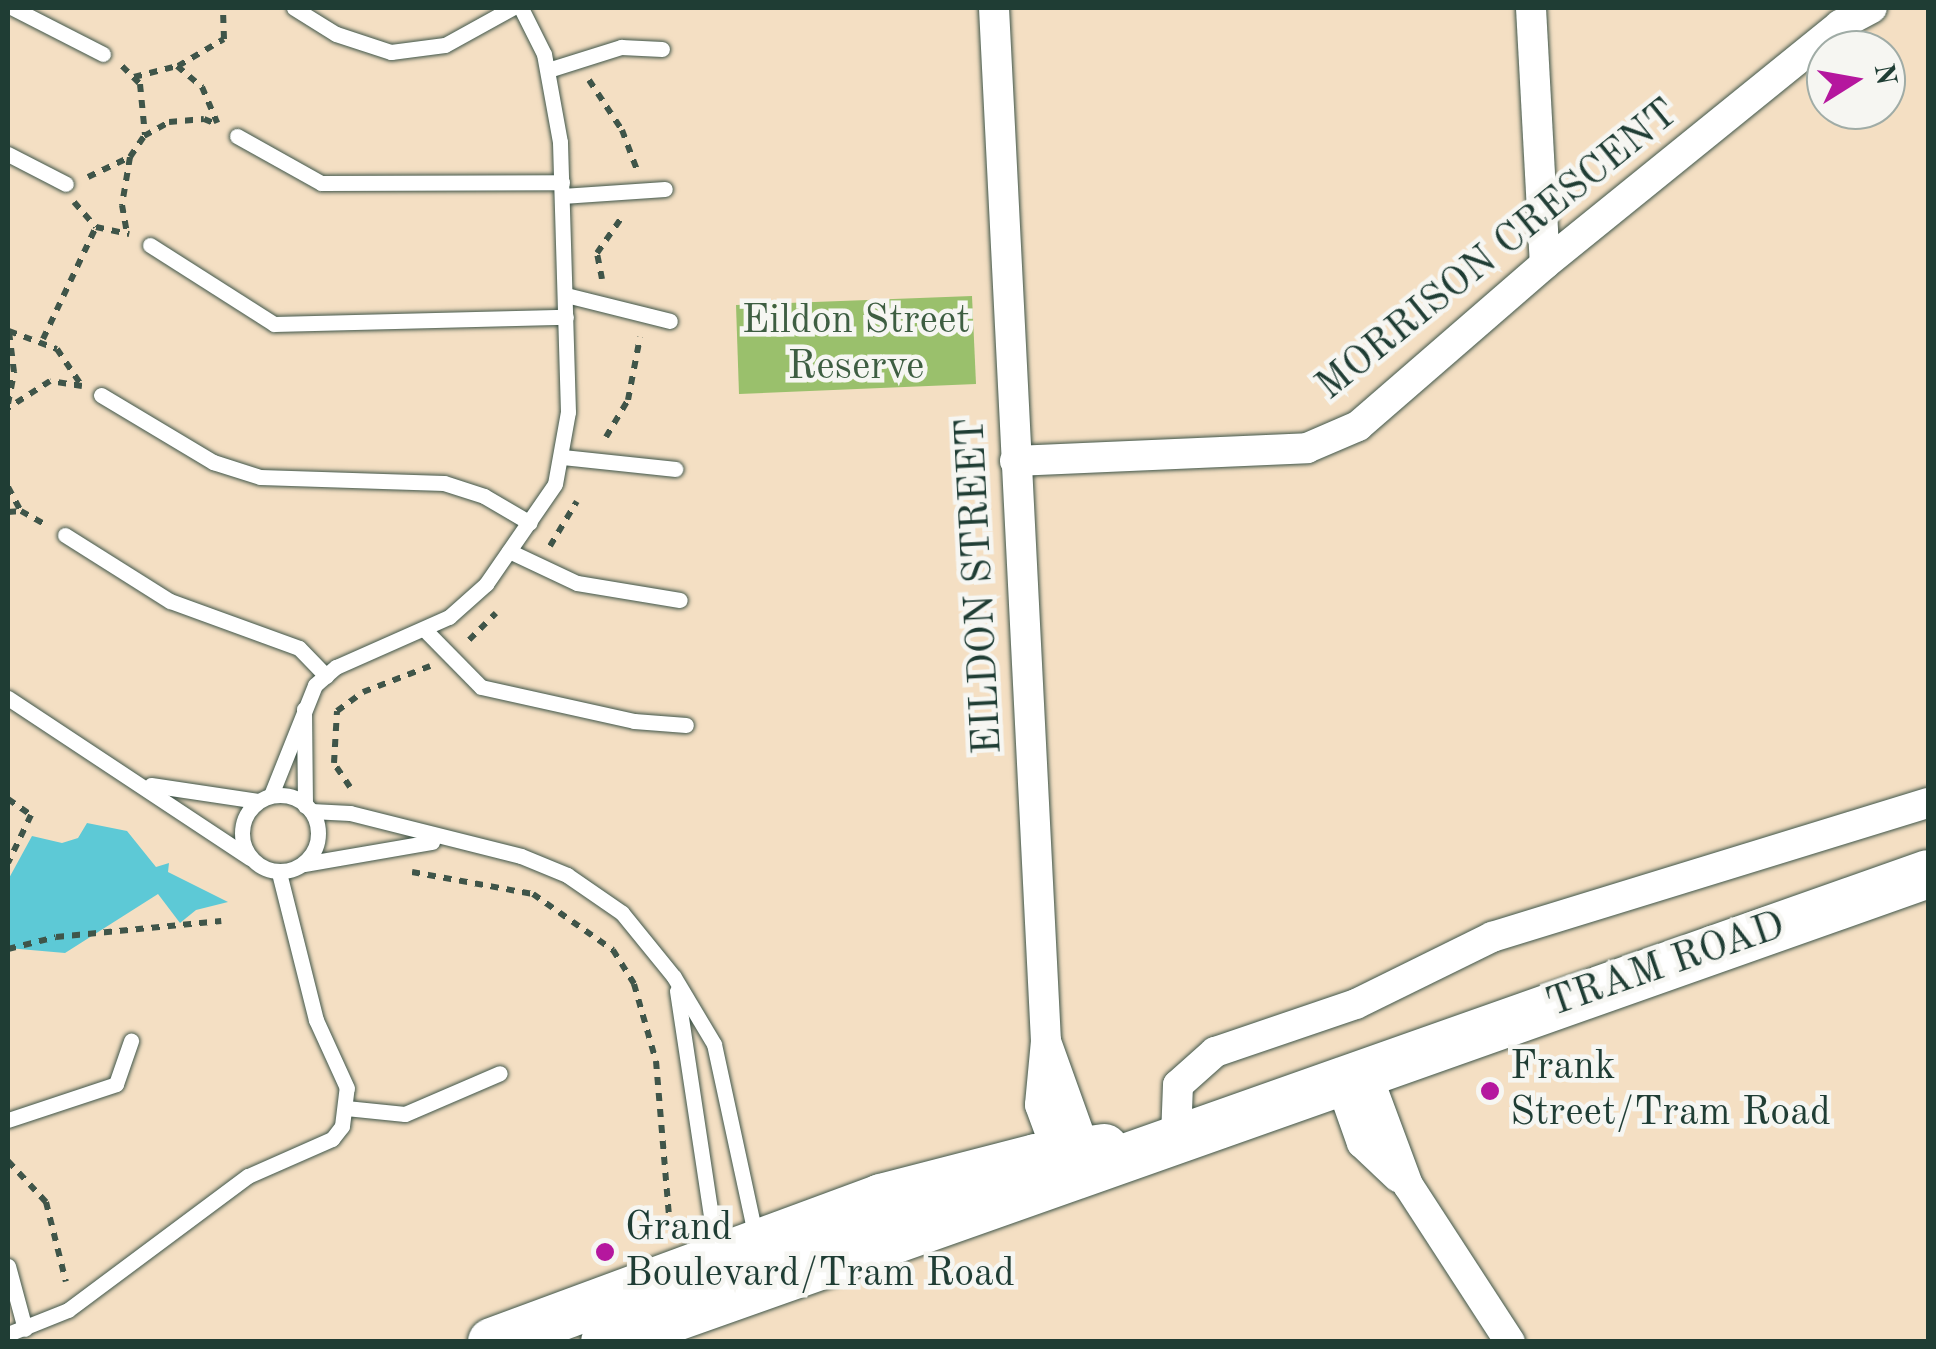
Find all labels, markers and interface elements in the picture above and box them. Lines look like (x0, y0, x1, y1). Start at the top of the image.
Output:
north arrow (1806, 30, 1906, 130)
text: N (1868, 61, 1899, 88)
street label: MORRISON CRESCENT (1308, 90, 1688, 412)
park label: Eildon Street Reserve (742, 298, 970, 392)
street label: EILDON STREET (948, 416, 1014, 756)
street label: TRAM ROAD (1541, 903, 1791, 1029)
place label: Frank Street/Tram Road (1510, 1044, 1831, 1138)
marker: Frank Street/Tram Road (1479, 1080, 1501, 1102)
place label: Grand Boulevard/Tram Road (625, 1205, 1015, 1299)
marker: Grand Boulevard/Tram Road (594, 1241, 616, 1263)

